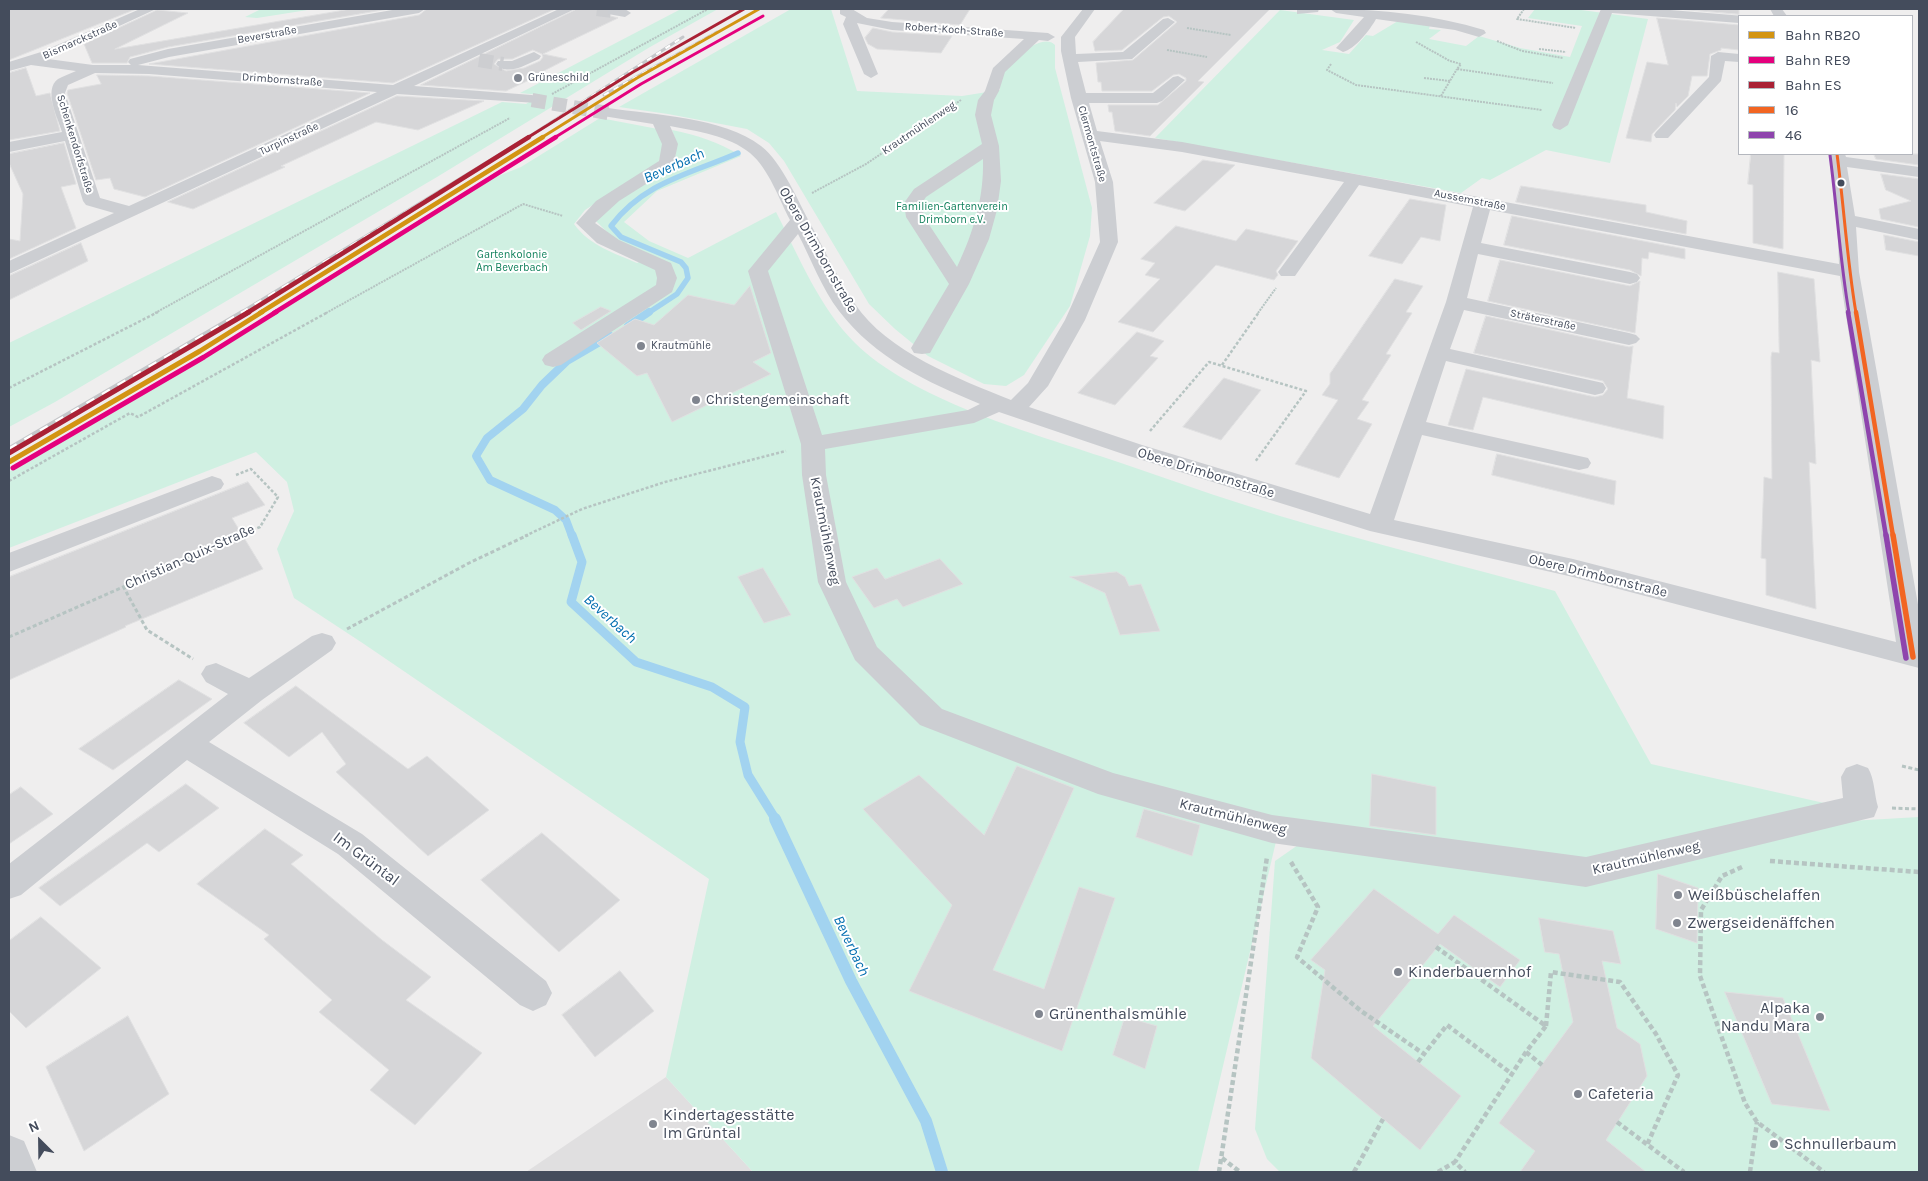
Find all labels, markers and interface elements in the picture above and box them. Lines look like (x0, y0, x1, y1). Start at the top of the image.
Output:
legend (1738, 15, 1913, 155)
street label: Bismarckstraße (41, 18, 119, 62)
street label: Robert-Koch-Straße (904, 20, 1004, 40)
street label: Beverstraße (236, 23, 298, 47)
text: Bahn RB20 (1785, 26, 1860, 44)
text: Bahn RE9 (1785, 51, 1851, 69)
street label: Drimbornstraße (241, 71, 323, 89)
place label: Grüneschild (528, 71, 589, 85)
marker: Grüneschild (512, 72, 524, 84)
text: Bahn ES (1785, 76, 1842, 94)
street label: Schenkendorfstraße (54, 93, 96, 195)
street label: Krautmühlenweg (880, 98, 958, 158)
text: 16 (1785, 101, 1799, 119)
street label: Clermontstraße (1075, 104, 1109, 184)
street label: Turpinstraße (257, 119, 321, 159)
text: 46 (1785, 126, 1802, 144)
water label: Beverbach (641, 145, 707, 187)
unlabelled marker (1836, 178, 1846, 188)
street label: Obere Drimbornstraße (775, 184, 861, 316)
street label: Aussemstraße (1433, 187, 1507, 213)
park label: Familien-Gartenverein Drimborn e.V. (896, 200, 1008, 226)
park label: Gartenkolonie Am Beverbach (476, 248, 548, 274)
street label: Sträterstraße (1509, 307, 1577, 333)
place label: Krautmühle (651, 339, 711, 353)
marker: Krautmühle (635, 340, 647, 352)
place label: Christengemeinschaft (706, 392, 849, 408)
marker: Christengemeinschaft (690, 394, 702, 406)
street label: Obere Drimbornstraße (1136, 444, 1276, 502)
street label: Krautmühlenweg (806, 475, 844, 587)
street label: Christian-Quix-Straße (123, 521, 257, 593)
street label: Obere Drimbornstraße (1527, 551, 1669, 601)
water label: Beverbach (580, 591, 640, 647)
street label: Krautmühlenweg (1178, 796, 1288, 838)
street label: Im Grüntal (329, 828, 403, 890)
street label: Krautmühlenweg (1591, 837, 1701, 879)
place label: Weißbüschelaffen (1688, 885, 1820, 905)
marker: Weißbüschelaffen (1672, 889, 1684, 901)
water label: Beverbach (829, 913, 873, 979)
place label: Zwergseidenäffchen (1687, 913, 1835, 933)
marker: Zwergseidenäffchen (1671, 917, 1683, 929)
place label: Kinderbauernhof (1408, 962, 1531, 982)
marker: Kinderbauernhof (1392, 966, 1404, 978)
place label: Alpaka Nandu Mara (1721, 998, 1810, 1036)
place label: Grünenthalsmühle (1049, 1004, 1187, 1024)
marker: Grünenthalsmühle (1033, 1008, 1045, 1020)
marker: Alpaka Nandu Mara (1814, 1011, 1826, 1023)
place label: Cafeteria (1588, 1084, 1654, 1104)
marker: Cafeteria (1572, 1088, 1584, 1100)
place label: Kindertagesstätte Im Grüntal (663, 1105, 795, 1143)
north arrow (15, 1116, 65, 1166)
text: N (26, 1117, 42, 1137)
marker: Kindertagesstätte Im Grüntal (647, 1118, 659, 1130)
place label: Schnullerbaum (1784, 1134, 1897, 1154)
marker: Schnullerbaum (1768, 1138, 1780, 1150)

